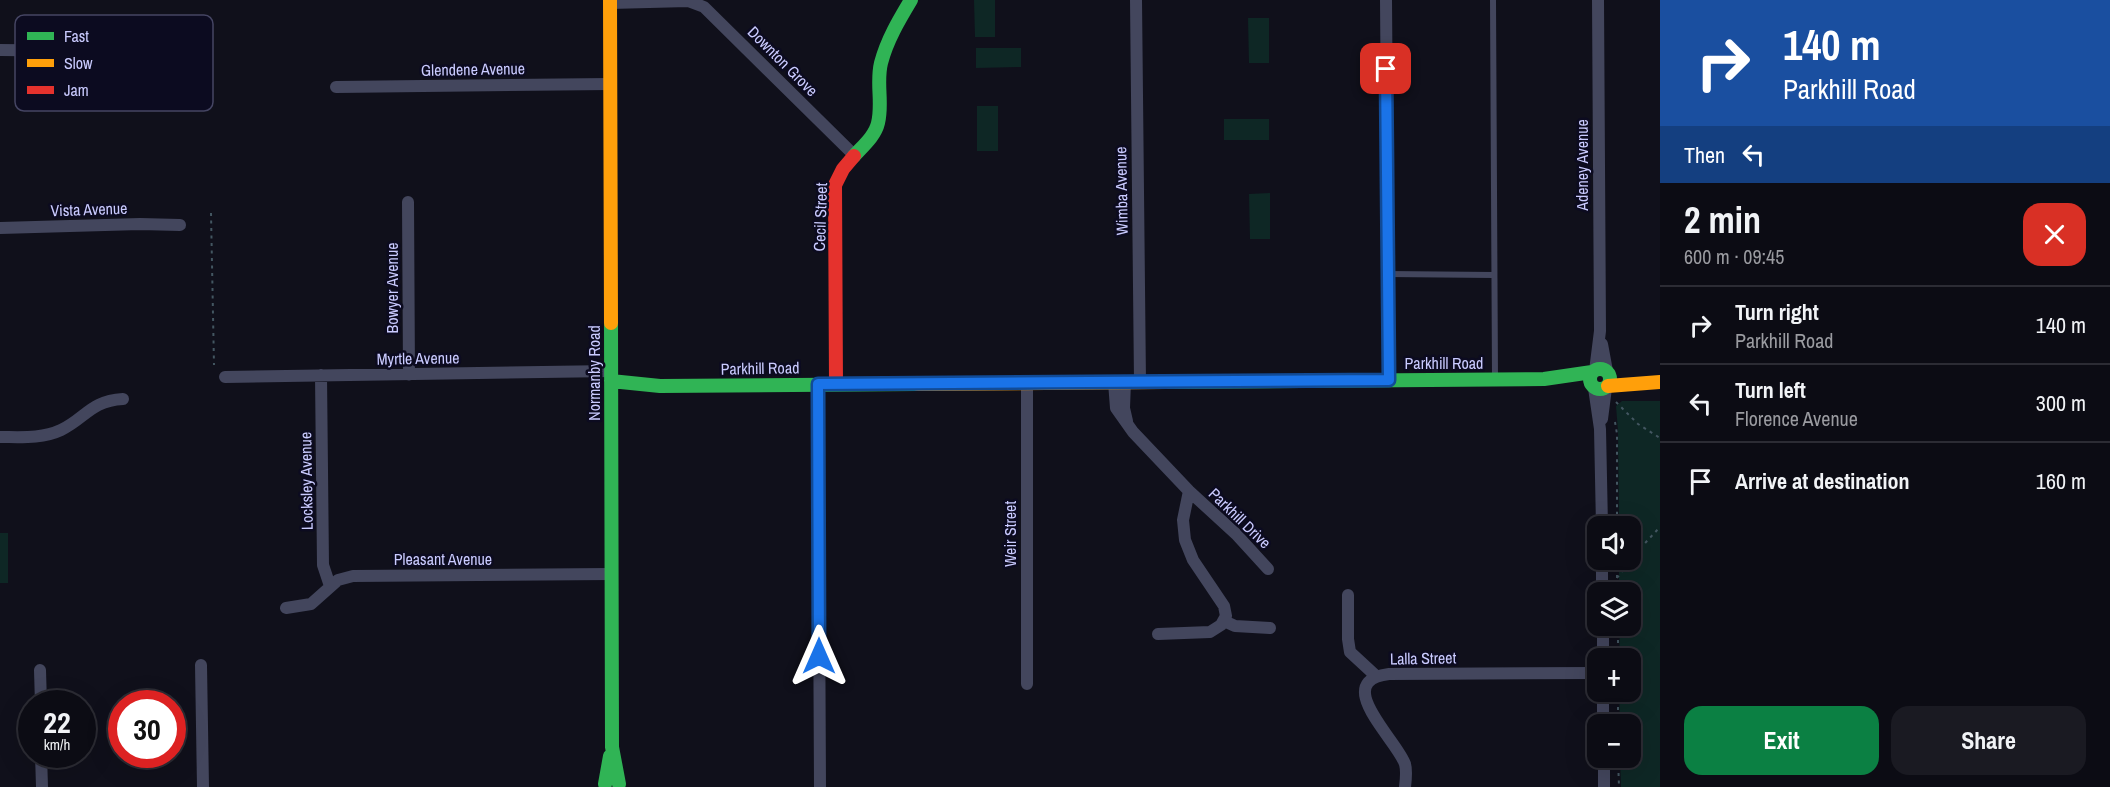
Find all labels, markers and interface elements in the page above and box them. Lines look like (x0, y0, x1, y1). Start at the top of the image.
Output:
legend (15, 15, 213, 111)
text: 140 m (1783, 17, 1881, 73)
street label: Downton Grove (743, 21, 823, 101)
icon: right (1684, 24, 1762, 102)
text: Fast (64, 25, 89, 47)
pin (1360, 43, 1411, 94)
text: Slow (64, 52, 93, 74)
icon: arrive (1369, 52, 1402, 85)
street label: Glendene Avenue (421, 57, 525, 81)
text: Parkhill Road (1783, 71, 1916, 107)
text: Jam (64, 79, 89, 101)
street label: Adeney Avenue (1571, 119, 1593, 212)
icon: left (1737, 138, 1770, 171)
text: Then (1684, 140, 1725, 170)
street label: Wimba Avenue (1109, 146, 1133, 236)
street label: Cecil Street (808, 182, 832, 252)
text: 2 min (1684, 196, 1761, 244)
street label: Vista Avenue (50, 197, 128, 221)
button: close (2023, 203, 2086, 266)
street label: Bowyer Avenue (381, 243, 403, 333)
text: 600 m · 09:45 (1684, 243, 1784, 270)
text: Turn right (1735, 297, 1819, 327)
icon: right (1684, 309, 1717, 342)
text: 140 m (2036, 310, 2086, 340)
street label: Normanby Road (583, 325, 605, 421)
text: Parkhill Road (1735, 327, 1833, 354)
street label: Myrtle Avenue (376, 346, 460, 370)
street label: Parkhill Road (1405, 352, 1483, 374)
street label: Parkhill Road (720, 356, 800, 380)
text: Turn left (1735, 375, 1806, 405)
icon: left (1684, 387, 1717, 420)
text: 300 m (2036, 388, 2086, 418)
text: Florence Avenue (1735, 405, 1858, 432)
street label: Locksley Avenue (294, 432, 318, 530)
icon: arrive (1684, 465, 1717, 498)
text: Arrive at destination (1735, 466, 1909, 496)
text: 160 m (2036, 466, 2086, 496)
street label: Parkhill Drive (1204, 483, 1276, 553)
street label: Weir Street (999, 501, 1021, 567)
map controls (1587, 516, 1641, 768)
button: sound (1587, 516, 1641, 570)
street label: Pleasant Avenue (394, 548, 492, 570)
button: layers (1587, 582, 1641, 636)
position arrow (787, 624, 851, 688)
street label: Lalla Street (1390, 646, 1457, 670)
button: + (1587, 648, 1641, 702)
speed limit sign: 30 (108, 690, 186, 768)
text: 22 (43, 702, 71, 742)
button: Exit (1684, 706, 1879, 775)
button: Share (1891, 706, 2086, 775)
button: − (1587, 714, 1641, 768)
text: km/h (44, 734, 70, 755)

